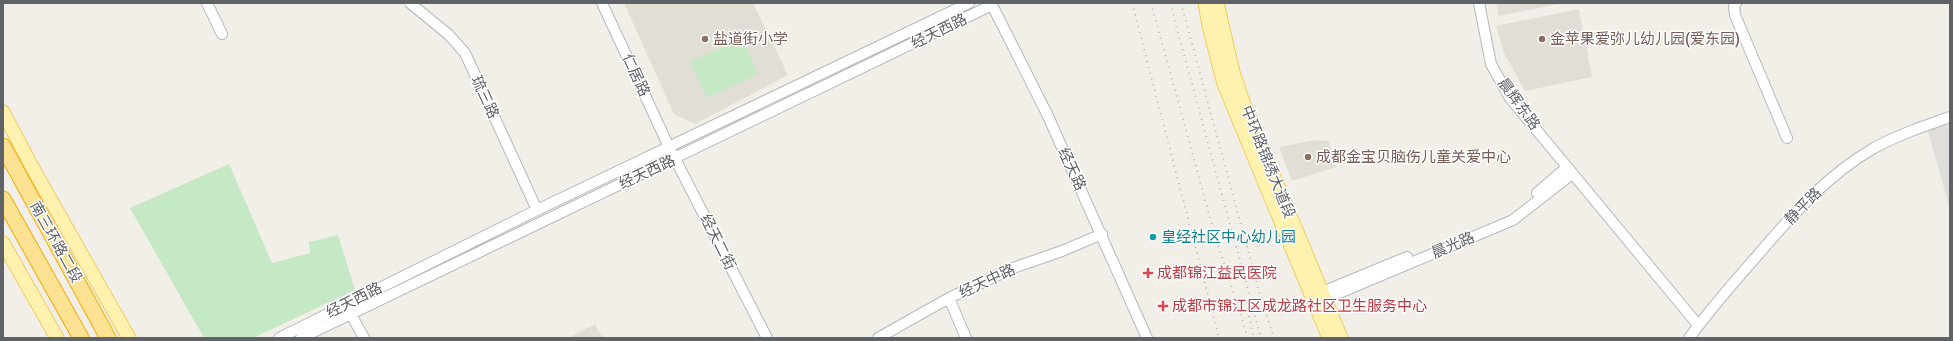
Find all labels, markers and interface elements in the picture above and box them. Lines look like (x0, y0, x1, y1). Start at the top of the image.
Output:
street label: 经天西路 (908, 10, 970, 52)
place label: 盐道街小学 (713, 30, 788, 48)
place label: 金苹果爱弥儿幼儿园(爱东园) (1550, 30, 1740, 48)
marker: 盐道街小学 (700, 34, 710, 44)
marker: 金苹果爱弥儿幼儿园(爱东园) (1537, 34, 1547, 44)
street label: 仁居路 (618, 51, 654, 99)
street label: 琉三路 (467, 73, 503, 121)
street label: 晨辉东路 (1494, 74, 1544, 134)
street label: 中环路锦绣大道段 (1237, 103, 1299, 221)
street label: 经天路 (1054, 145, 1090, 193)
place label: 成都金宝贝脑伤儿童关爱中心 (1316, 148, 1511, 166)
street label: 经天西路 (616, 151, 678, 193)
marker: 成都金宝贝脑伤儿童关爱中心 (1303, 152, 1313, 162)
street label: 静平路 (1781, 184, 1825, 228)
street label: 南三环路二段 (26, 198, 86, 286)
street label: 经天二街 (696, 211, 740, 273)
place label: 皇经社区中心幼儿园 (1161, 228, 1296, 246)
street label: 晨光路 (1429, 228, 1477, 262)
marker: 皇经社区中心幼儿园 (1148, 232, 1158, 242)
street label: 经天中路 (956, 260, 1018, 302)
place label: 成都锦江益民医院 (1157, 264, 1277, 282)
marker: 成都锦江益民医院 (1142, 267, 1154, 279)
street label: 经天西路 (323, 278, 385, 322)
place label: 成都市锦江区成龙路社区卫生服务中心 (1172, 297, 1427, 315)
marker: 成都市锦江区成龙路社区卫生服务中心 (1157, 300, 1169, 312)

